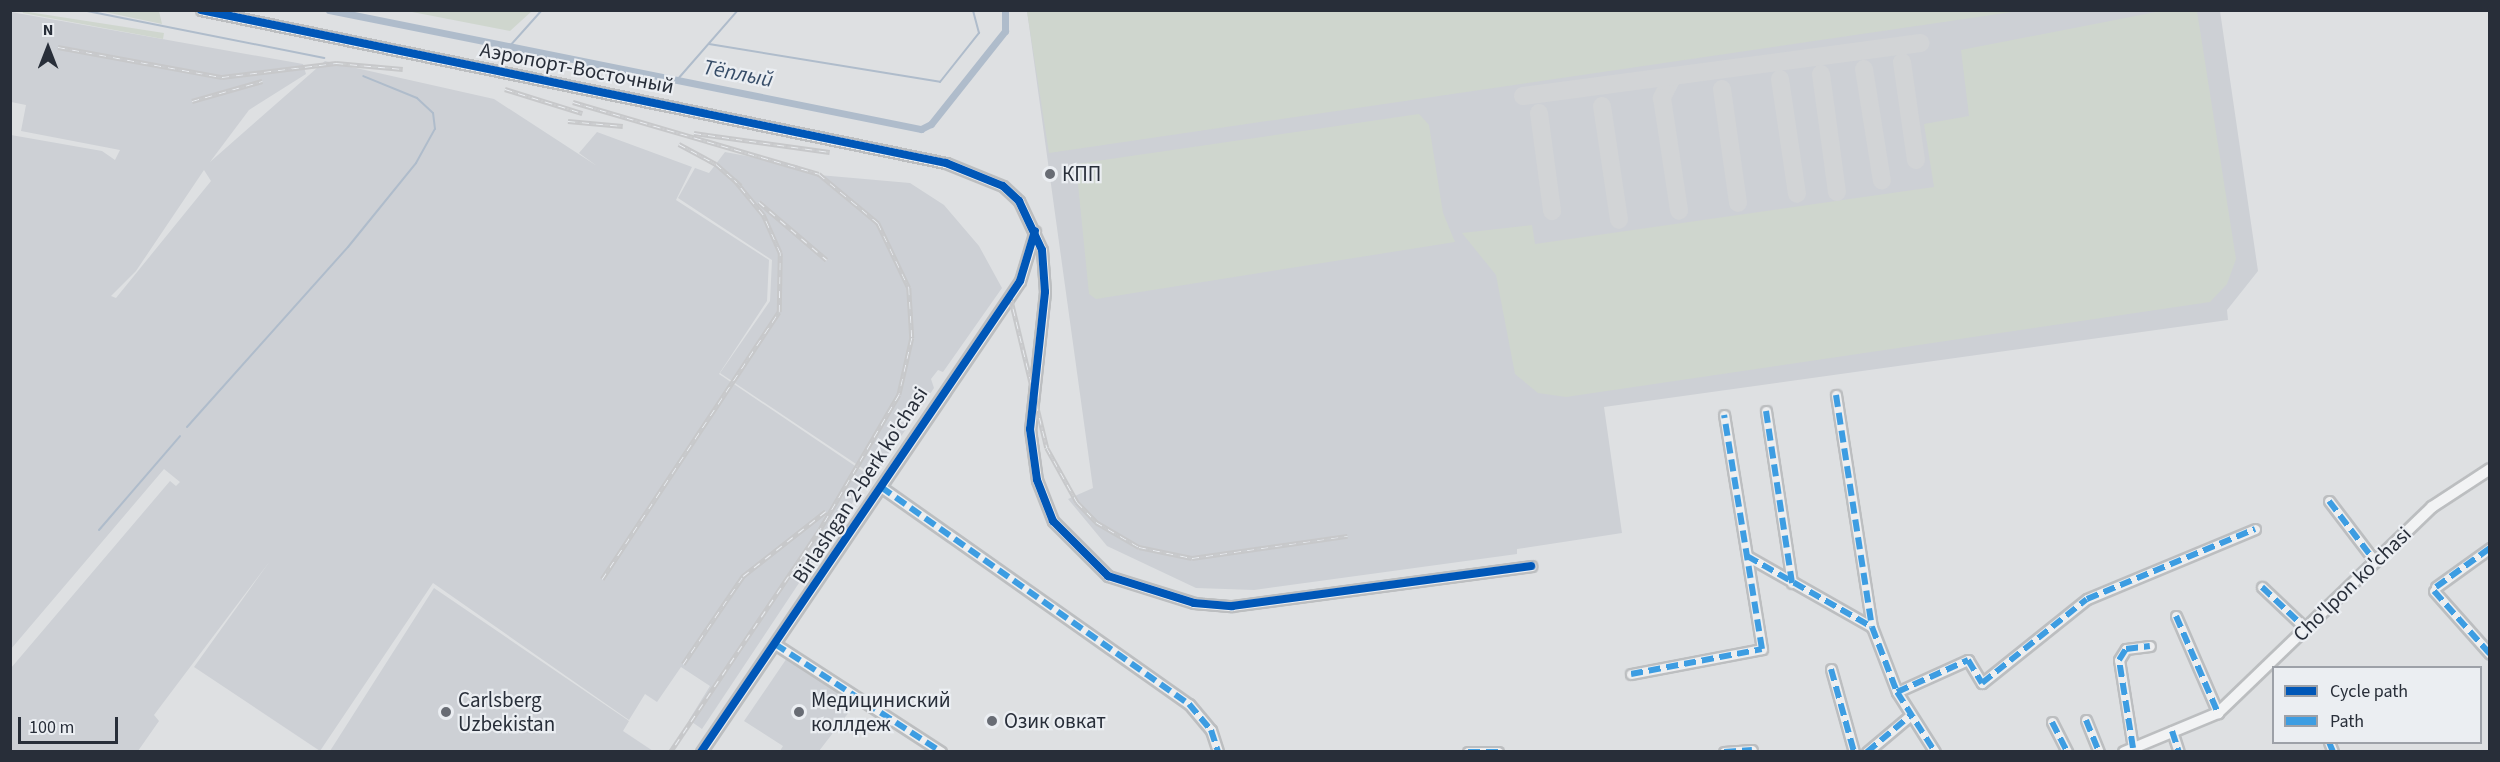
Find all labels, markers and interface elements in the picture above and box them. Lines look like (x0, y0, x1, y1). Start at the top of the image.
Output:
north arrow (18, 18, 78, 78)
text: N (43, 19, 53, 41)
street label: Аэропорт-Восточный (478, 37, 676, 99)
water label: Тёплый (701, 54, 775, 94)
place label: КПП (1062, 161, 1101, 187)
marker: КПП (1043, 167, 1057, 181)
street label: Birlashgan 2-berk ko'chasi (787, 382, 933, 588)
street label: Cho'lpon ko'chasi (2288, 521, 2416, 647)
legend (2272, 666, 2482, 744)
text: Cycle path (2330, 679, 2408, 704)
place label: Carlsberg Uzbekistan (458, 687, 555, 737)
place label: Медициниский коллдеж (811, 687, 951, 737)
scale bar (21, 705, 122, 743)
marker: Carlsberg Uzbekistan (439, 705, 453, 719)
marker: Медициниский коллдеж (792, 705, 806, 719)
place label: Озик овкат (1004, 708, 1106, 734)
text: Path (2330, 709, 2364, 734)
marker: Озик овкат (985, 714, 999, 728)
text: 100 m (29, 715, 74, 740)

